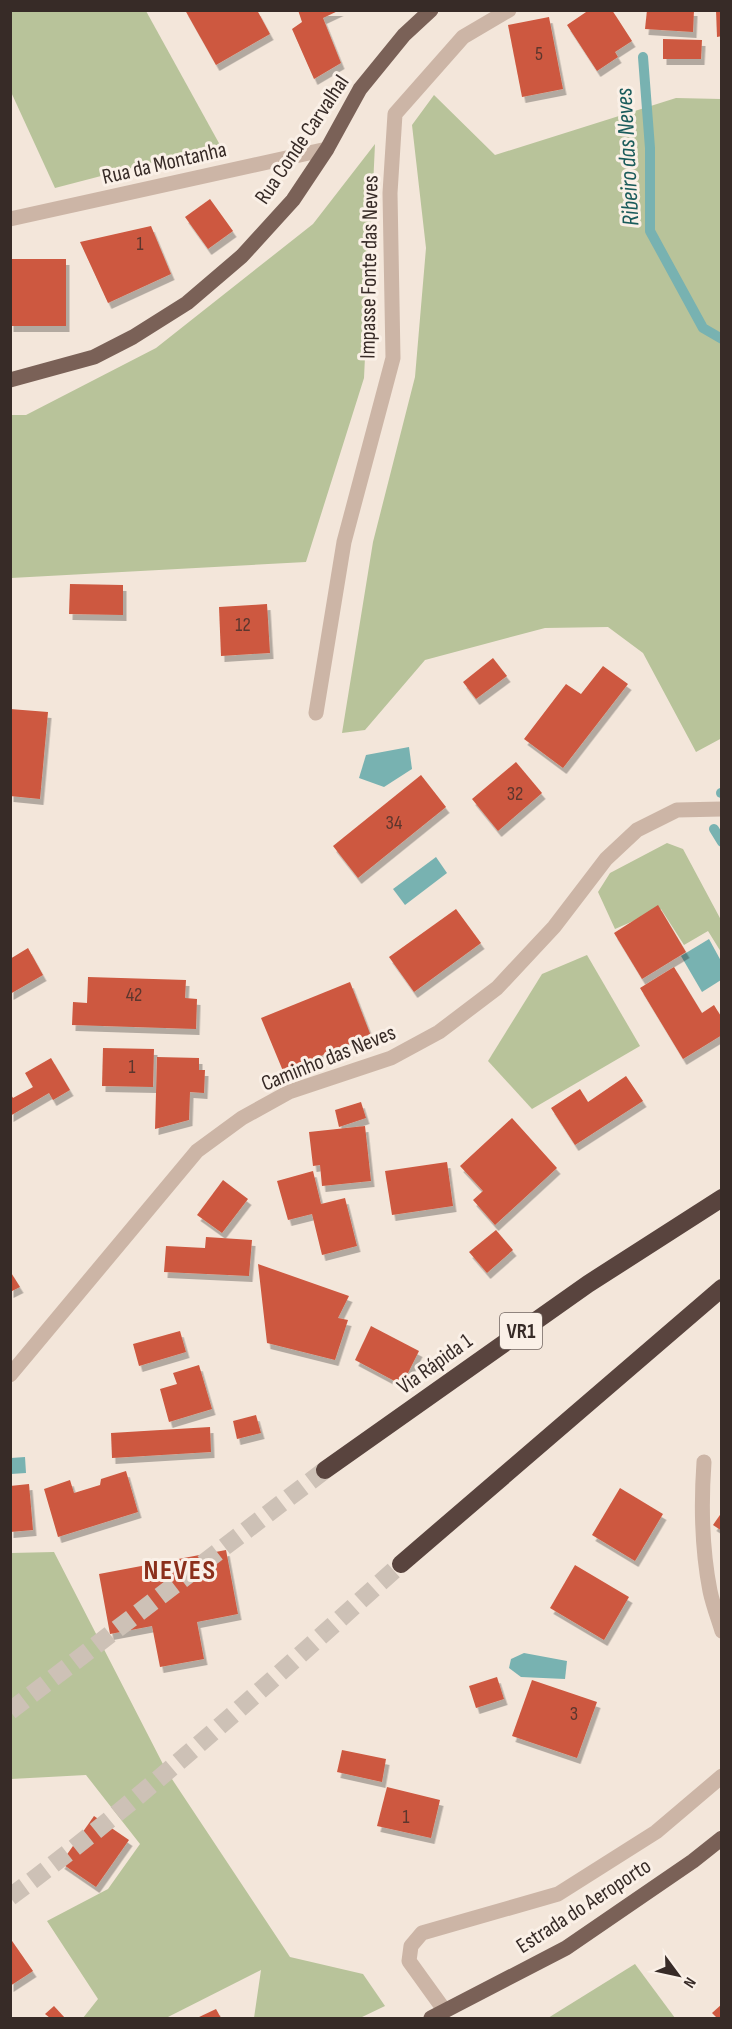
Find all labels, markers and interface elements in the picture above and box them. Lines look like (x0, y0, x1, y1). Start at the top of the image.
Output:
house number: 5 (535, 42, 543, 66)
street label: Rua Conde Carvalhal (249, 70, 355, 210)
water label: Ribeiro das Neves (609, 87, 646, 227)
street label: Rua da Montanha (100, 136, 229, 191)
street label: Impasse Fonte das Neves (354, 175, 385, 359)
house number: 1 (137, 232, 144, 256)
house number: 12 (235, 613, 251, 637)
house number: 32 (507, 782, 523, 806)
house number: 34 (386, 811, 402, 835)
house number: 42 (126, 983, 142, 1007)
street label: Caminho das Neves (257, 1019, 400, 1098)
house number: 1 (129, 1055, 136, 1079)
road number: VR1 (500, 1313, 542, 1349)
street label: Via Rápida 1 (392, 1328, 478, 1401)
district label: NEVES (143, 1554, 217, 1587)
house number: 3 (570, 1702, 578, 1726)
house number: 1 (403, 1805, 410, 1829)
street label: Estrada do Aeroporto (511, 1853, 656, 1960)
north arrow (648, 1945, 708, 2005)
text: N (679, 1974, 700, 1991)

